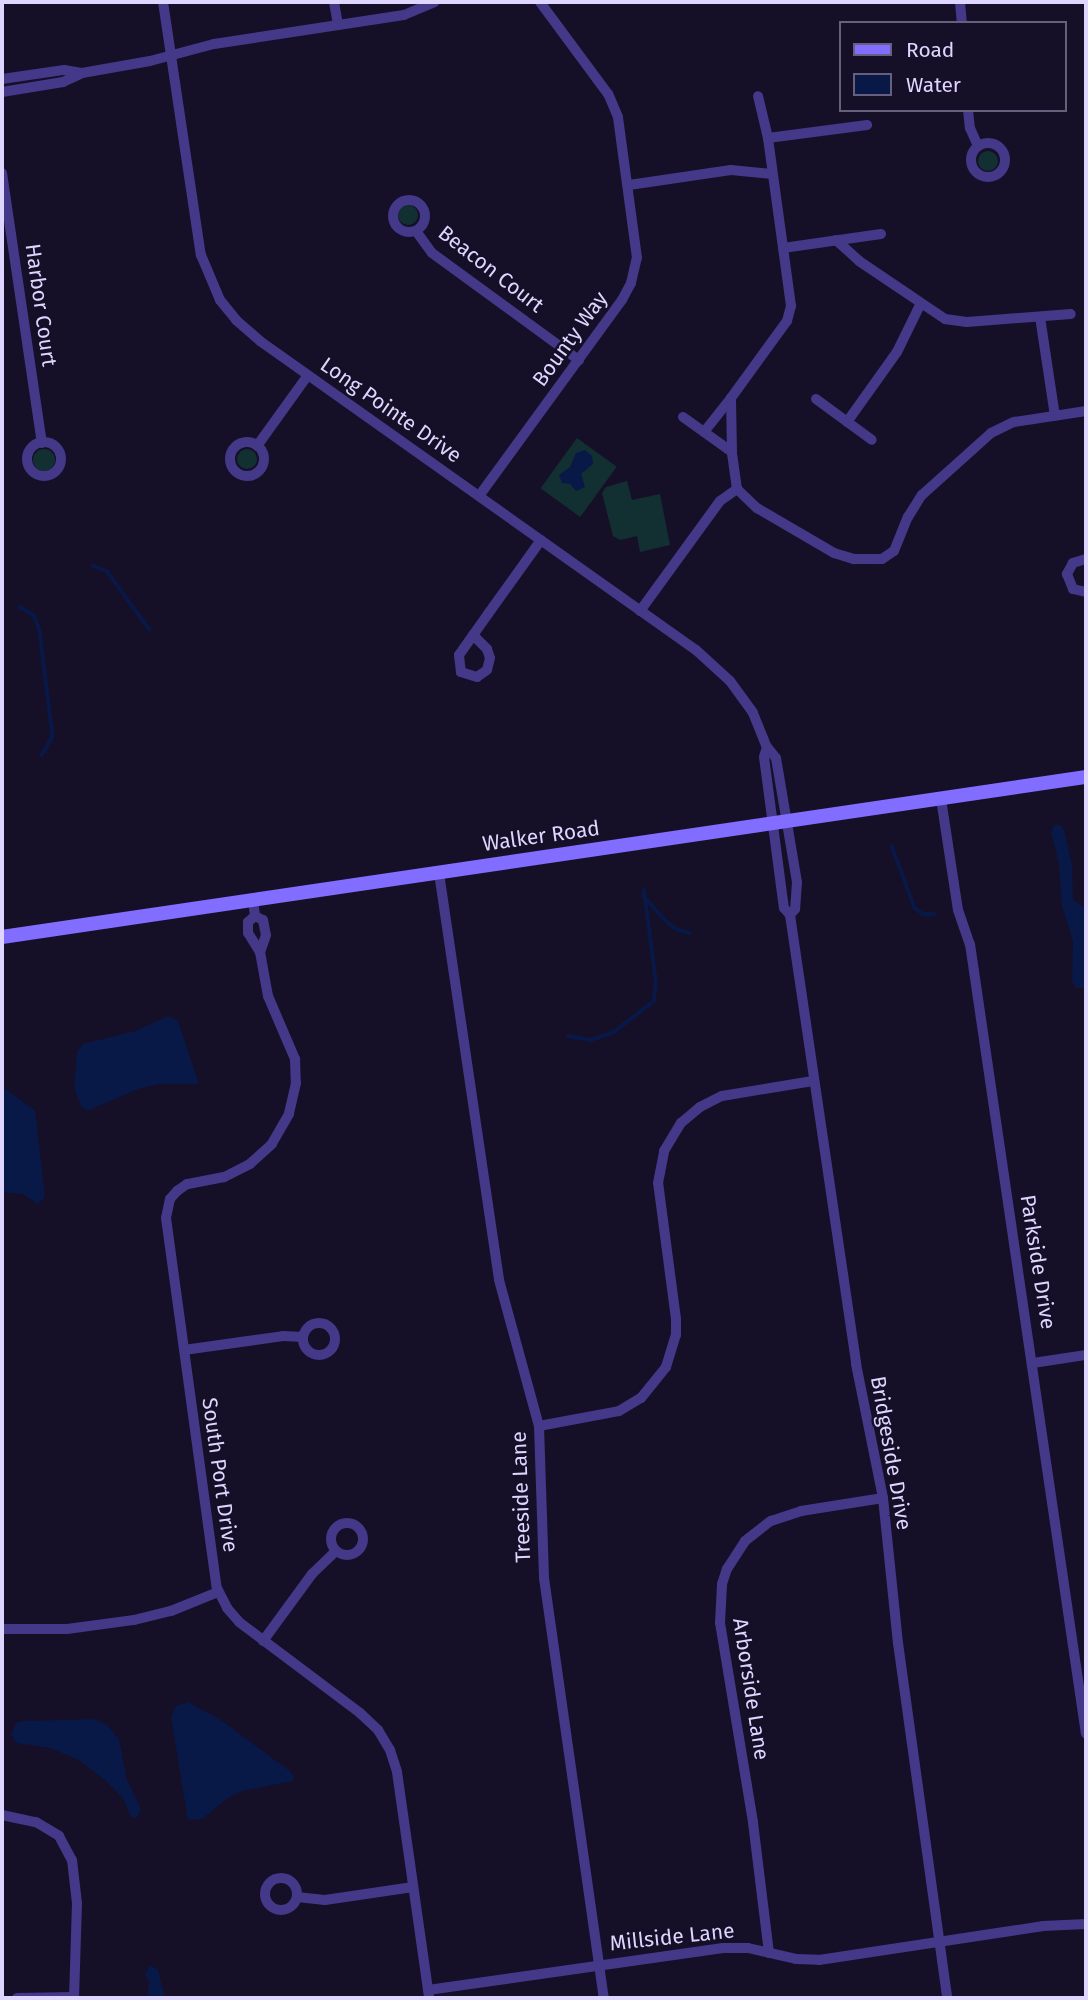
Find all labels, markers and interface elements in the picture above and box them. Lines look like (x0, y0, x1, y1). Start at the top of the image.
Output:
legend (839, 21, 1067, 112)
text: Road (906, 37, 954, 63)
text: Water (906, 72, 961, 98)
street label: Beacon Court (433, 220, 549, 318)
street label: Harbor Court (20, 242, 62, 368)
street label: Bounty Way (527, 287, 613, 391)
street label: Long Pointe Drive (316, 352, 466, 468)
street label: Walker Road (481, 815, 601, 857)
street label: Parkside Drive (1015, 1193, 1061, 1331)
street label: Bridgeside Drive (865, 1374, 917, 1532)
street label: South Port Drive (197, 1396, 243, 1554)
street label: Treeside Lane (506, 1431, 536, 1563)
street label: Arborside Lane (727, 1616, 775, 1762)
street label: Millside Lane (608, 1918, 736, 1956)

